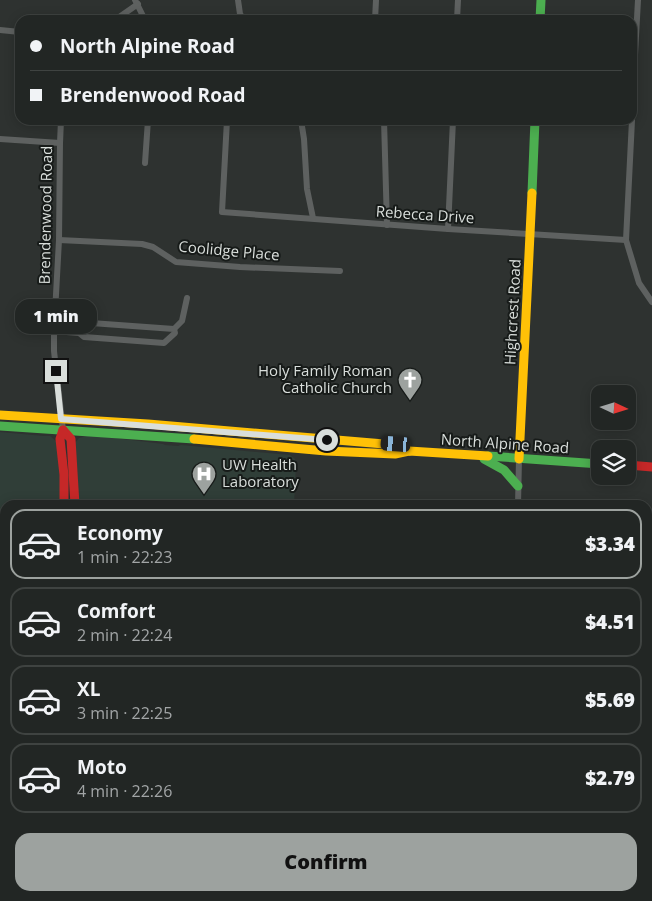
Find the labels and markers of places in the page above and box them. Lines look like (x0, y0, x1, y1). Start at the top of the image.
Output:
place label: Holy Family Roman Catholic Church (258, 360, 392, 397)
church icon: Holy Family Roman Catholic Church (397, 367, 423, 401)
place label: UW Health Laboratory (222, 454, 299, 491)
hospital icon: UW Health Laboratory (191, 461, 217, 495)

